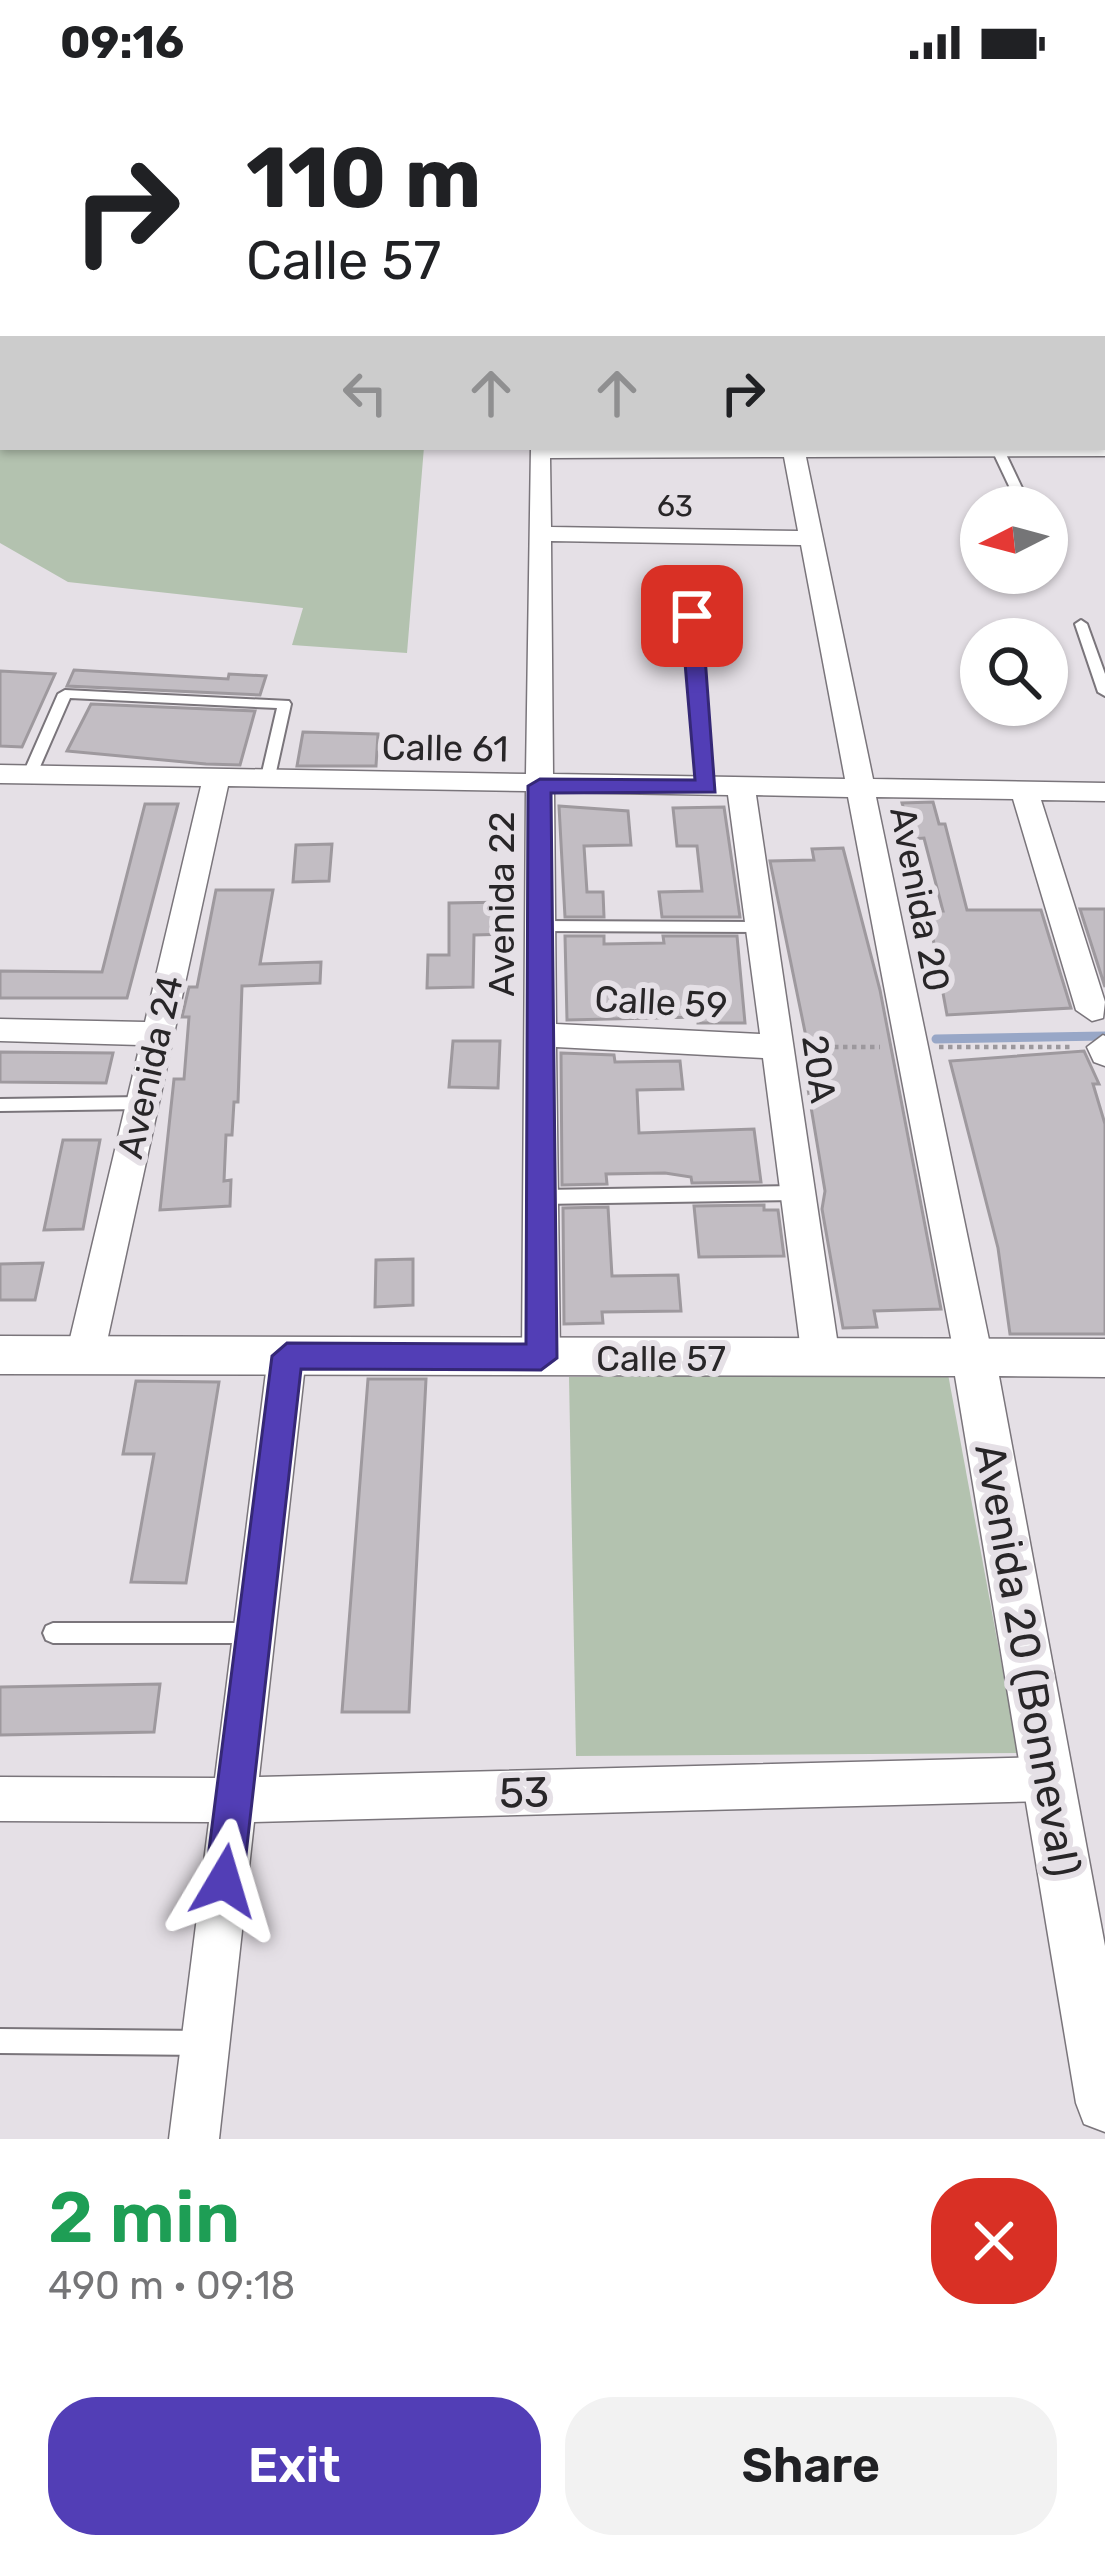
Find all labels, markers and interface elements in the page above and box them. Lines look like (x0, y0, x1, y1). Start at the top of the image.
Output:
text: 09:16 (60, 16, 184, 69)
text: 110 m (246, 128, 481, 228)
icon: right (48, 132, 204, 288)
text: Calle 57 (246, 229, 441, 293)
icon: left (332, 360, 398, 426)
icon: ahead (458, 360, 524, 426)
icon: ahead (584, 360, 650, 426)
icon: right (710, 360, 776, 426)
north arrow (960, 486, 1068, 594)
map controls (960, 486, 1068, 726)
street label: 63 (657, 488, 693, 524)
pin (641, 565, 743, 667)
icon: arrive (659, 583, 725, 649)
button: search (960, 618, 1068, 726)
street label: Calle 61 (381, 725, 509, 771)
street label: Avenida 20 (881, 803, 959, 995)
street label: Avenida 22 (480, 811, 523, 997)
street label: Avenida 24 (108, 971, 192, 1163)
street label: Calle 59 (593, 977, 729, 1027)
street label: 20A (793, 1032, 845, 1106)
street label: Calle 57 (596, 1337, 726, 1380)
street label: Avenida 20 (Bonneval) (964, 1440, 1090, 1880)
street label: 53 (498, 1767, 550, 1819)
position arrow (161, 1818, 287, 1944)
text: 2 min (48, 2175, 240, 2260)
button: close (931, 2178, 1057, 2304)
text: 490 m · 09:18 (48, 2263, 295, 2309)
button: Exit (48, 2397, 541, 2535)
button: Share (565, 2397, 1057, 2535)

